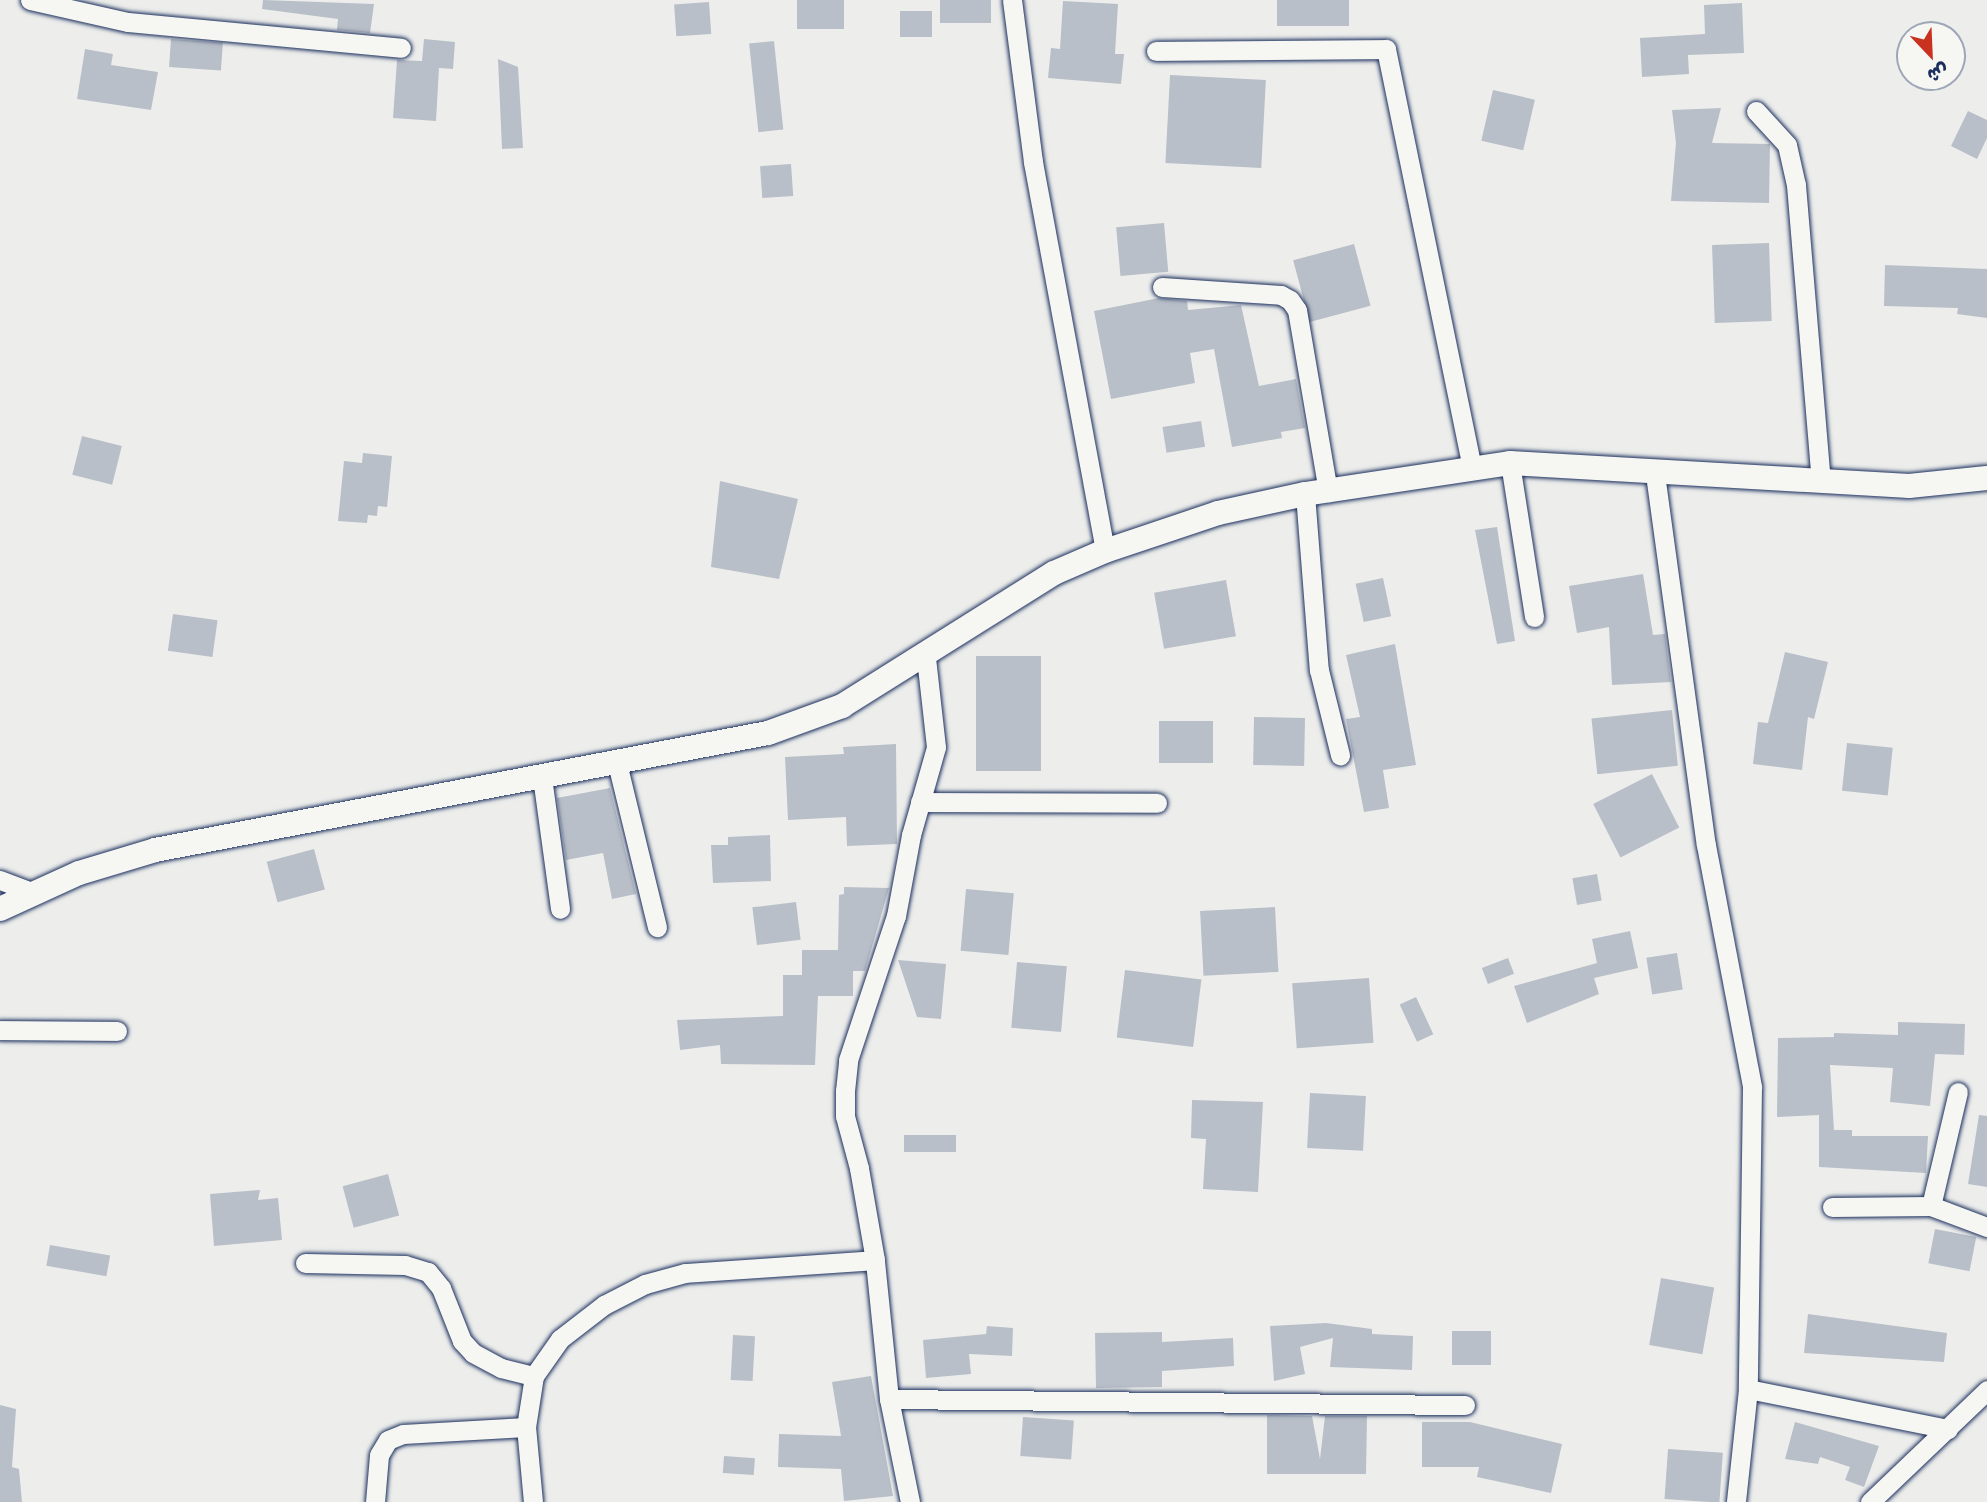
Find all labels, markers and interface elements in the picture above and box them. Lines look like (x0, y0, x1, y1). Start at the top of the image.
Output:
north arrow (1896, 21, 1966, 91)
text: ش (1924, 57, 1953, 90)

